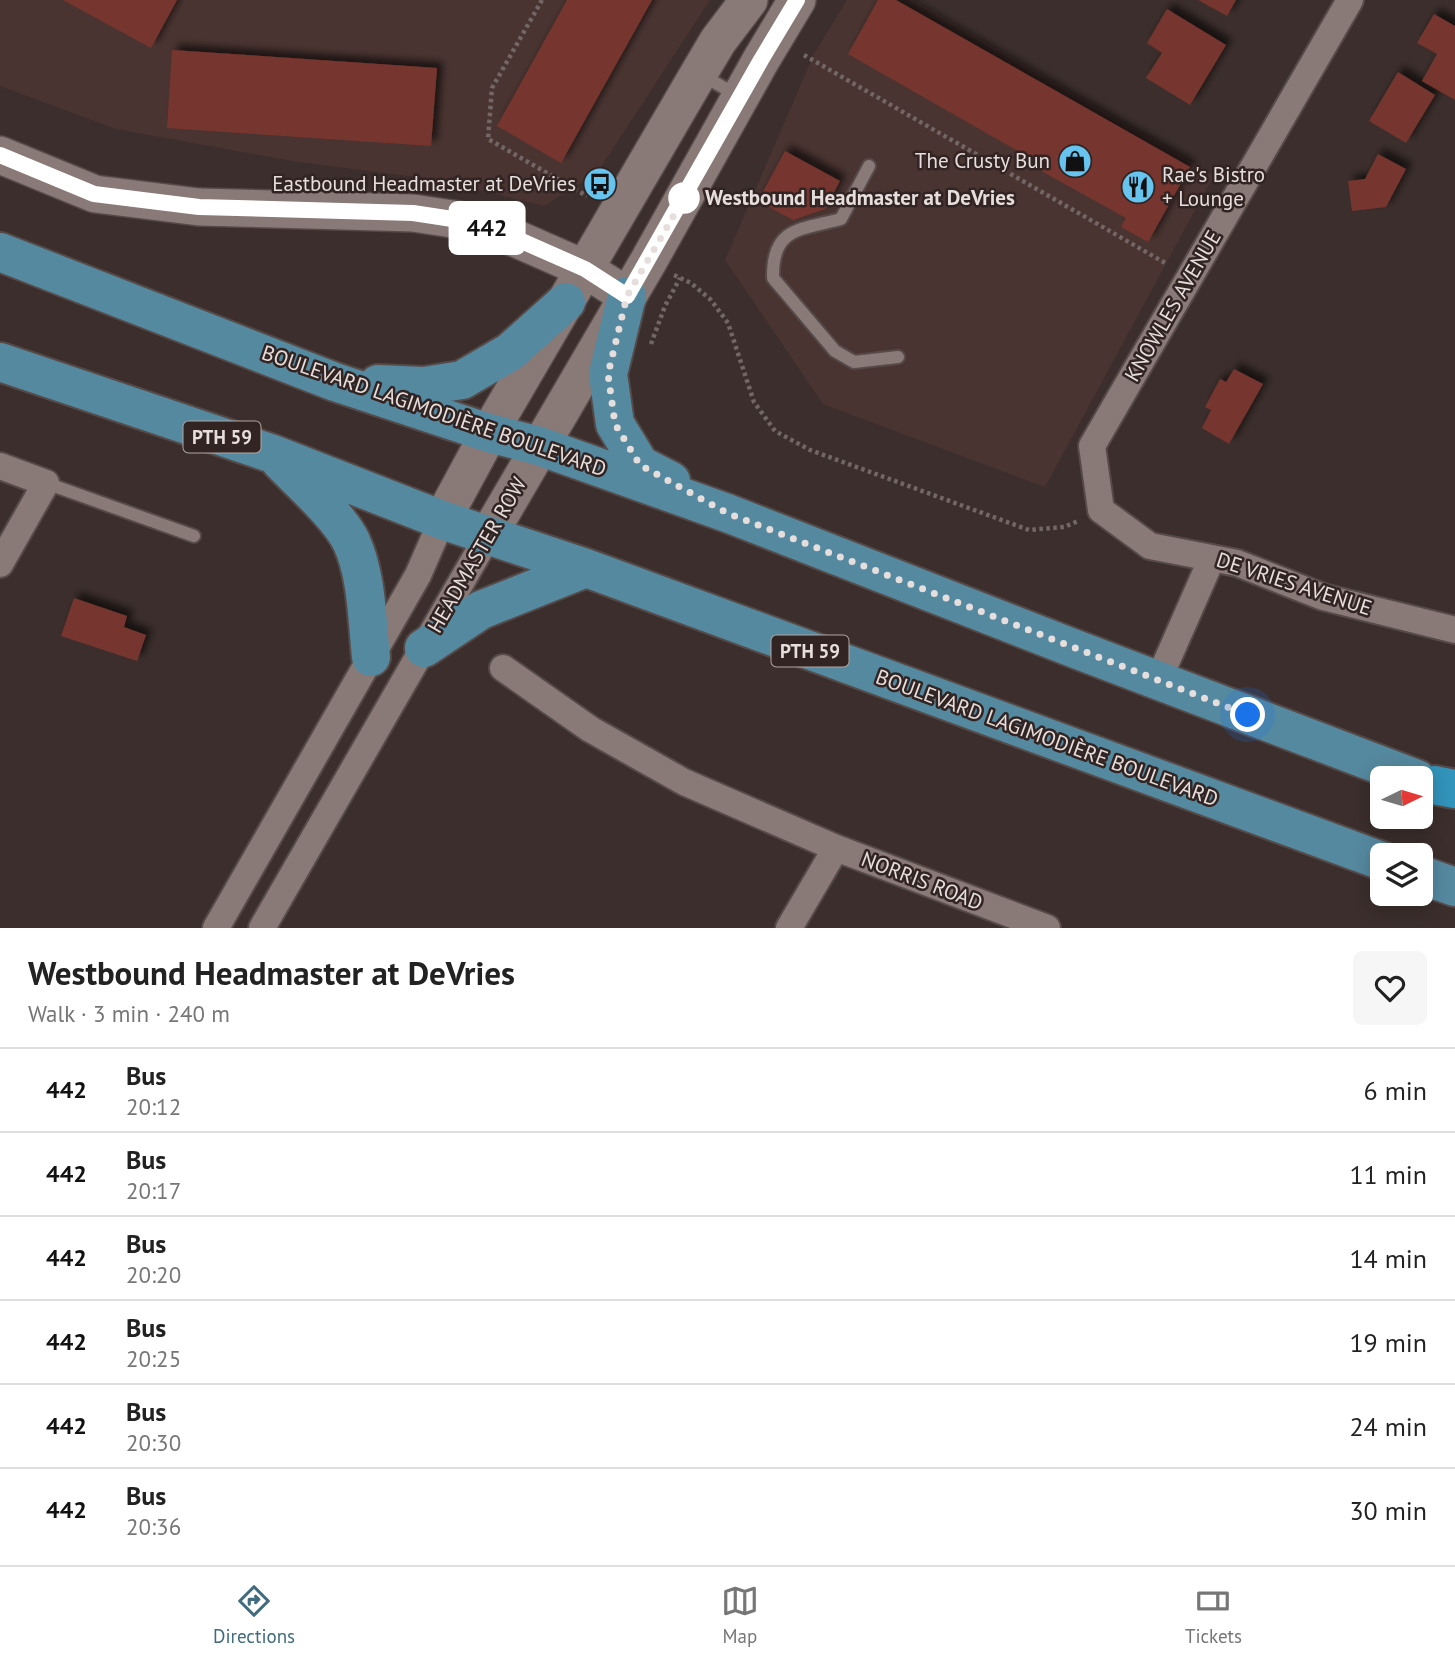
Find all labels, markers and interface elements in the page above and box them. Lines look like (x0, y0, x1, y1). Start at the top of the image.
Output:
shop icon: The Crusty Bun (1056, 142, 1094, 180)
place label: The Crusty Bun (915, 147, 1050, 174)
place label: Rae's Bistro + Lounge (1162, 161, 1265, 212)
bus stop icon: Eastbound Headmaster at DeVries (581, 165, 619, 203)
restaurant icon: Rae's Bistro + Lounge (1119, 168, 1157, 206)
place label: Eastbound Headmaster at DeVries (272, 170, 576, 197)
marker: Westbound Headmaster at DeVries (669, 183, 699, 213)
place label: Westbound Headmaster at DeVries (705, 184, 1015, 211)
line badge: 442 (447, 205, 527, 251)
text: 442 (467, 212, 507, 243)
street label: KNOWLES AVENUE (1118, 225, 1227, 386)
street label: BOULEVARD LAGIMODIÈRE BOULEVARD (258, 339, 610, 482)
road number: PTH 59 (184, 422, 260, 452)
street label: HEADMASTER ROW (421, 472, 532, 637)
street label: DE VRIES AVENUE (1213, 546, 1375, 621)
road number: PTH 59 (772, 636, 848, 666)
street label: BOULEVARD LAGIMODIÈRE BOULEVARD (872, 663, 1222, 812)
your location (1230, 697, 1265, 732)
north arrow (1370, 766, 1433, 830)
map controls (1370, 766, 1433, 906)
button: layers (1370, 843, 1433, 906)
street label: NORRIS ROAD (858, 845, 987, 916)
text: Westbound Headmaster at DeVries (28, 951, 515, 994)
button: heart (1353, 951, 1427, 1025)
text: Walk · 3 min · 240 m (28, 999, 230, 1028)
text: Bus (126, 1059, 166, 1092)
text: 442 (46, 1074, 87, 1105)
text: 6 min (1364, 1074, 1427, 1107)
text: 20:12 (126, 1092, 181, 1121)
text: Bus (126, 1143, 166, 1176)
text: 442 (46, 1158, 87, 1189)
text: 11 min (1349, 1158, 1427, 1191)
text: 20:17 (126, 1176, 181, 1205)
text: Bus (126, 1227, 166, 1260)
text: 442 (46, 1242, 87, 1273)
text: 14 min (1349, 1242, 1427, 1275)
text: 20:20 (126, 1260, 181, 1289)
text: Bus (126, 1311, 166, 1344)
text: 442 (46, 1326, 87, 1357)
text: 19 min (1349, 1326, 1427, 1359)
text: 20:25 (126, 1344, 181, 1373)
text: Bus (126, 1395, 166, 1428)
text: 442 (46, 1410, 87, 1441)
text: 24 min (1349, 1410, 1427, 1443)
text: 20:30 (126, 1428, 181, 1457)
text: Bus (126, 1479, 166, 1512)
text: 442 (46, 1494, 87, 1525)
text: 30 min (1349, 1494, 1427, 1527)
text: 20:36 (126, 1512, 181, 1541)
tab: Directions (213, 1582, 295, 1648)
tab: Map (721, 1582, 759, 1648)
tab: Tickets (1185, 1582, 1242, 1648)

